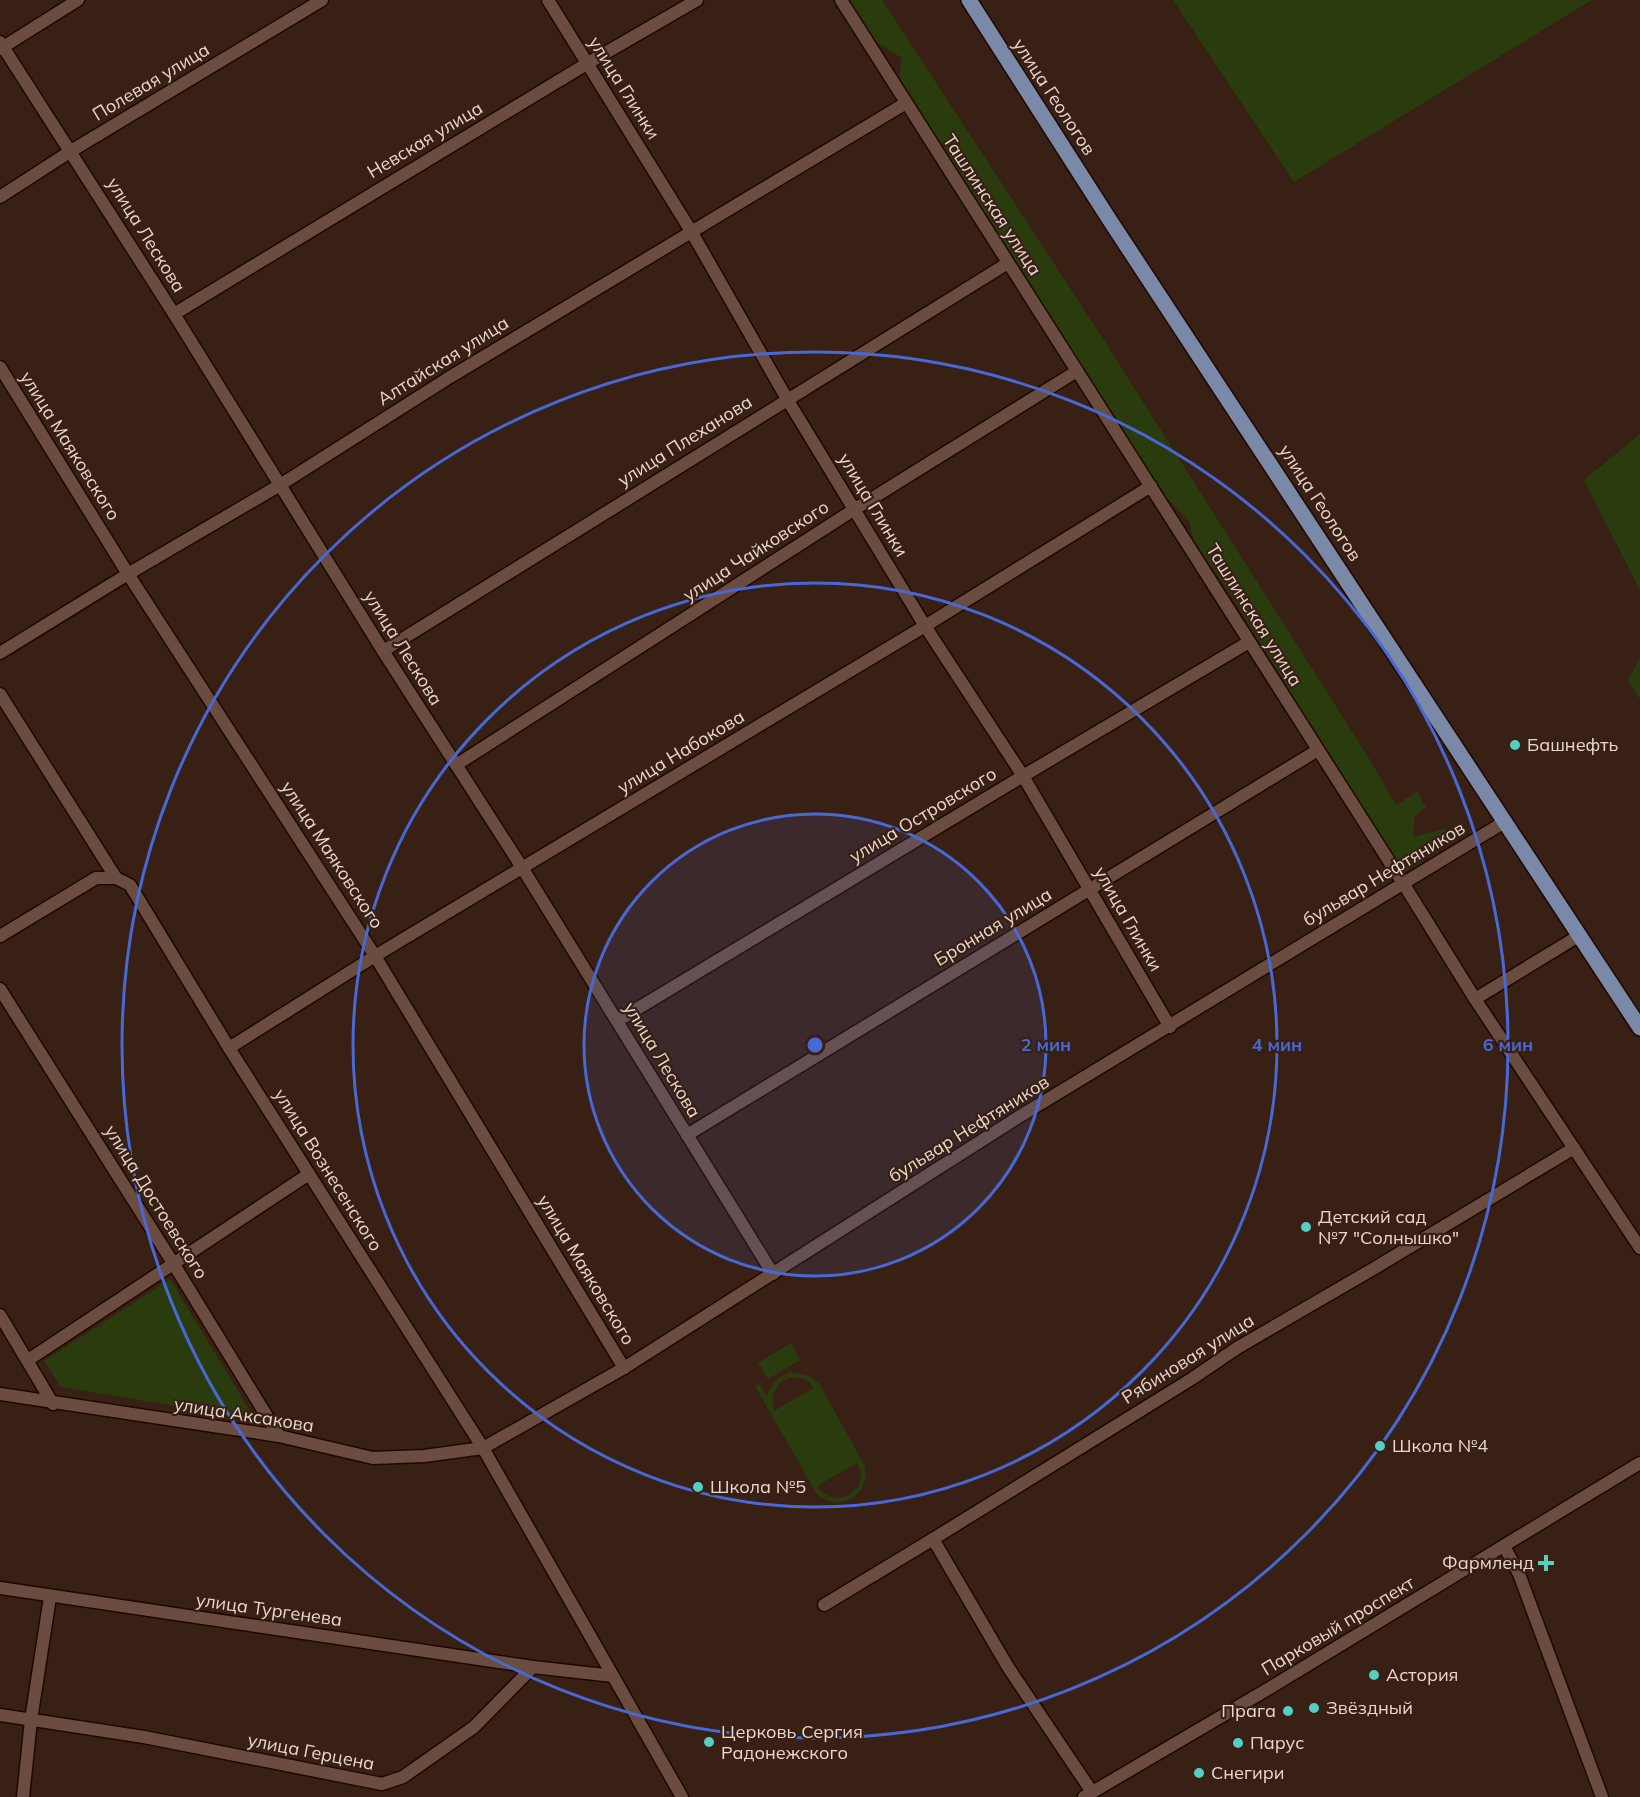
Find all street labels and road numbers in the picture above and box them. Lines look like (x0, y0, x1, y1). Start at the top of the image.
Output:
street label: улица Глинки (584, 32, 665, 143)
street label: улица Геологов (1008, 34, 1101, 160)
street label: Полевая улица (88, 38, 214, 126)
street label: Невская улица (363, 96, 487, 183)
street label: Ташлинская улица (938, 130, 1047, 280)
street label: улица Лескова (102, 173, 191, 296)
street label: Алтайская улица (373, 311, 513, 410)
street label: улица Маяковского (15, 367, 126, 524)
street label: улица Плеханова (613, 390, 756, 491)
street label: улица Геологов (1274, 440, 1367, 566)
street label: улица Глинки (833, 449, 913, 561)
street label: улица Чайковского (679, 495, 833, 606)
street label: Ташлинская улица (1201, 539, 1308, 690)
street label: улица Лескова (359, 586, 448, 709)
street label: улица Набокова (613, 705, 748, 799)
street label: улица Островского (845, 762, 1000, 868)
street label: улица Маяковского (276, 777, 389, 933)
street label: бульвар Нефтяников (1299, 816, 1469, 931)
street label: улица Глинки (1089, 862, 1168, 975)
street label: Бронная улица (930, 882, 1056, 971)
street label: улица Лескова (619, 998, 706, 1122)
street label: бульвар Нефтяников (884, 1070, 1053, 1187)
street label: улица Вознесенского (269, 1084, 388, 1255)
street label: улица Достоевского (100, 1120, 213, 1283)
street label: улица Маяковского (532, 1190, 640, 1349)
street label: Рябиновая улица (1117, 1309, 1258, 1409)
street label: улица Аксакова (172, 1392, 316, 1437)
street label: Парковый проспект (1257, 1570, 1419, 1680)
street label: улица Тургенева (195, 1588, 344, 1631)
street label: улица Герцена (246, 1728, 376, 1775)

